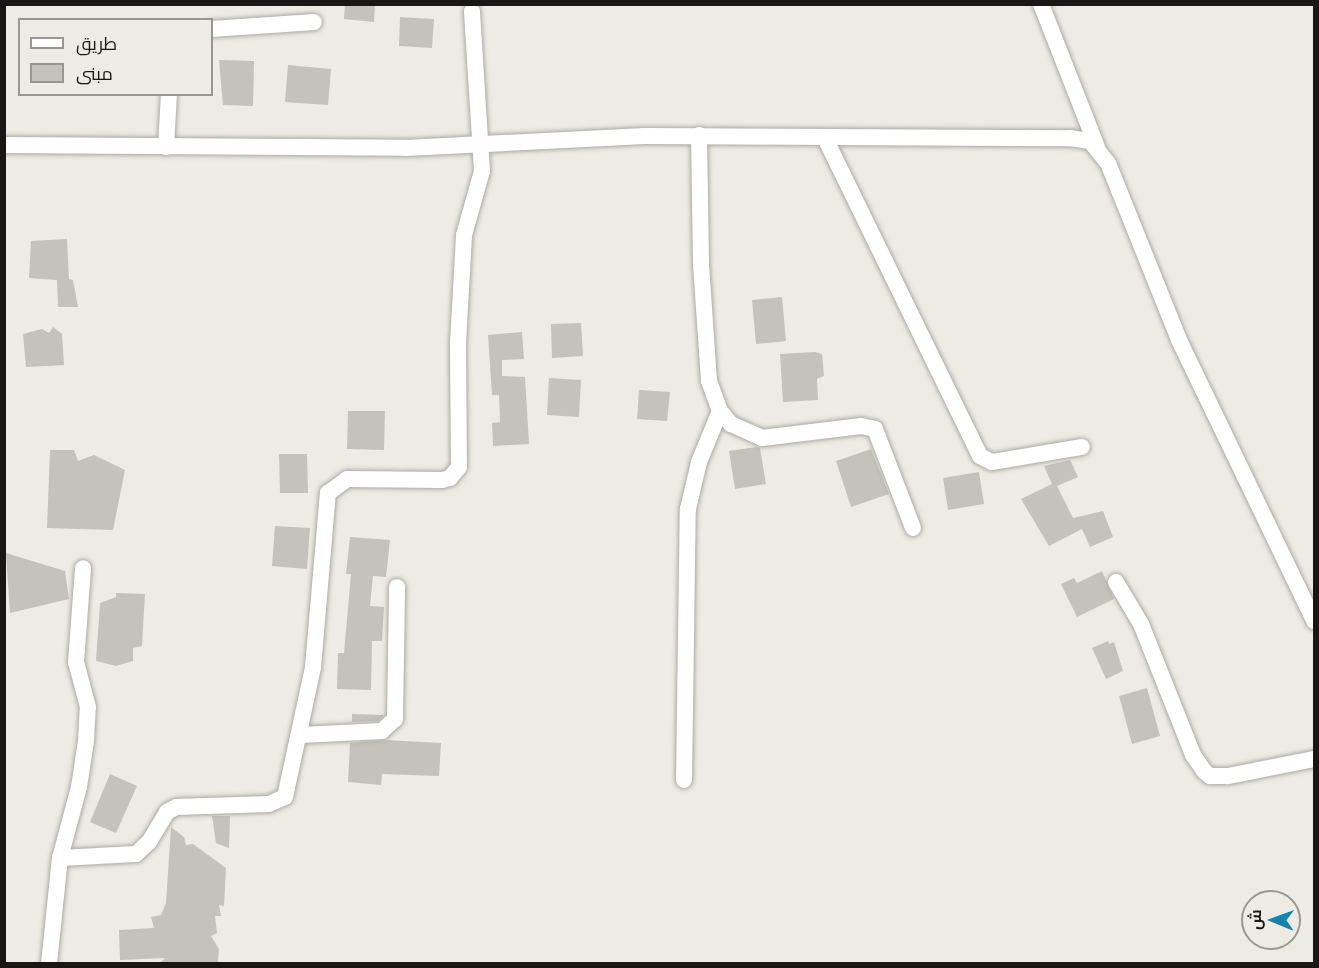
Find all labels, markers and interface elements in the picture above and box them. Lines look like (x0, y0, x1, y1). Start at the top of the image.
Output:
legend (18, 18, 213, 96)
text: طريق (76, 31, 117, 55)
text: مبنى (76, 61, 113, 85)
north arrow (1241, 890, 1301, 950)
text: ش (1244, 909, 1266, 930)

